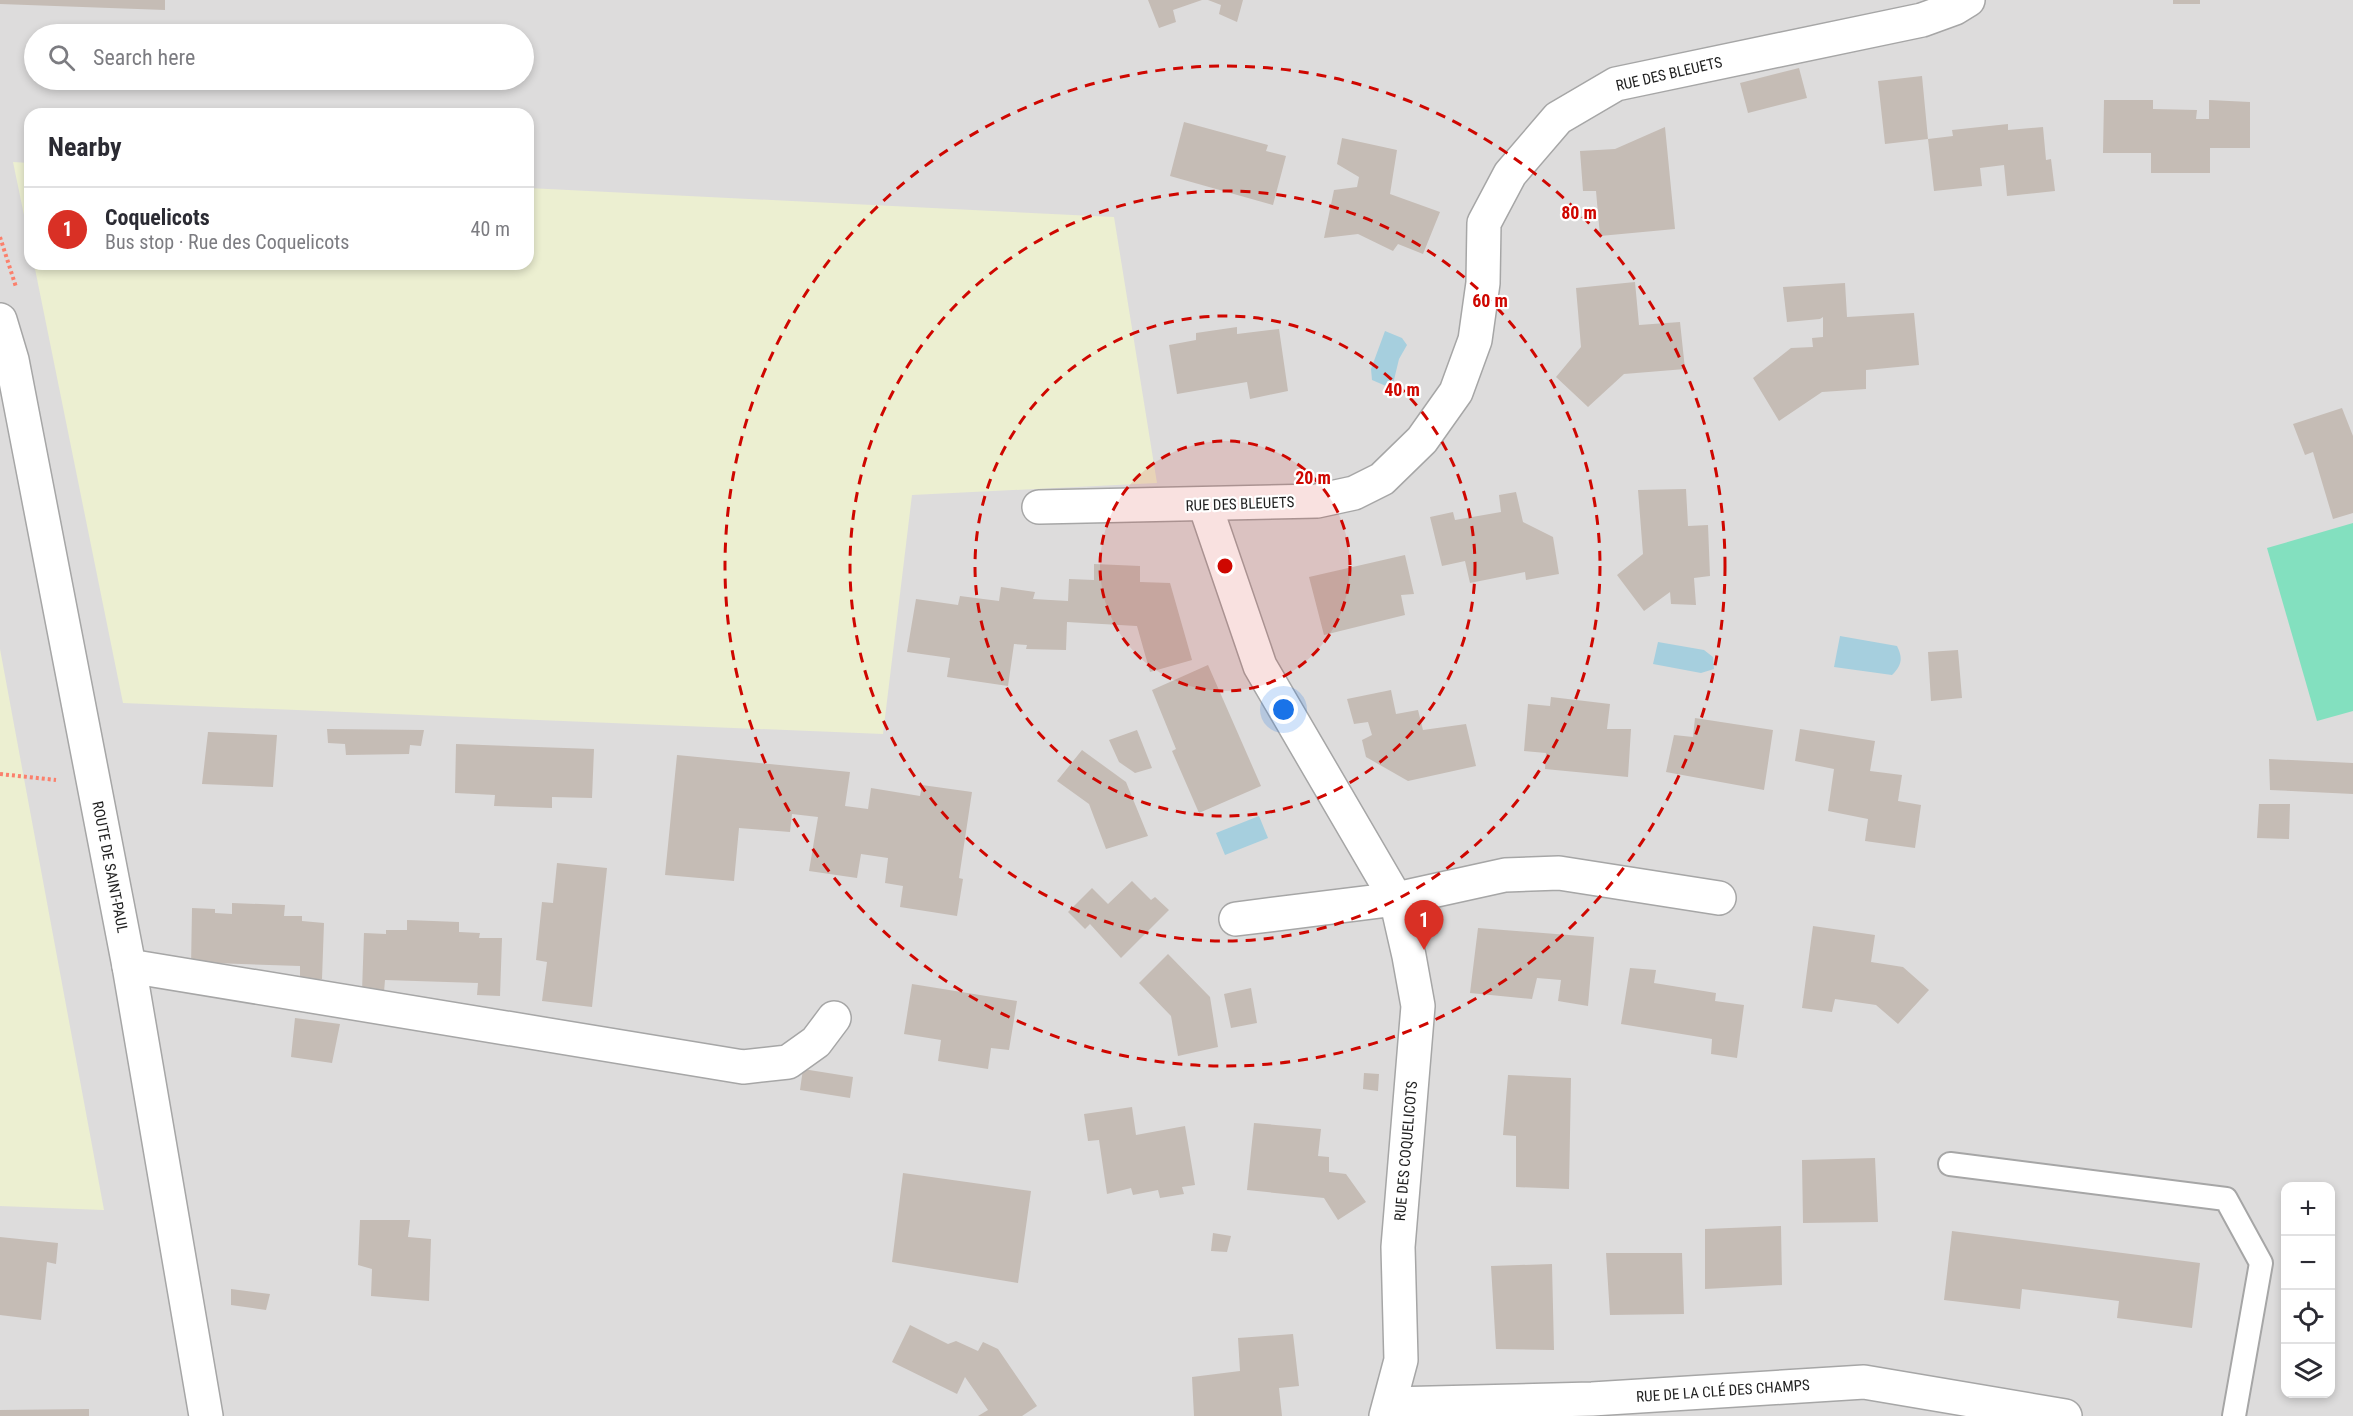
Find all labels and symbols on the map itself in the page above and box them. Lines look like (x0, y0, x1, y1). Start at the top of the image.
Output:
street label: RUE DES BLEUETS (1614, 53, 1724, 95)
text: 80 m (1561, 202, 1597, 223)
text: 60 m (1472, 290, 1508, 311)
text: 40 m (1384, 379, 1420, 400)
text: 20 m (1295, 467, 1331, 488)
street label: RUE DES BLEUETS (1185, 493, 1295, 515)
centre of rings (1215, 556, 1235, 576)
your location (1269, 695, 1298, 724)
street label: ROUTE DE SAINT-PAUL (88, 799, 132, 935)
pin: 1 (1404, 900, 1444, 950)
street label: RUE DES COQUELICOTS (1391, 1080, 1421, 1222)
street label: RUE DE LA CLÉ DES CHAMPS (1636, 1376, 1811, 1406)

